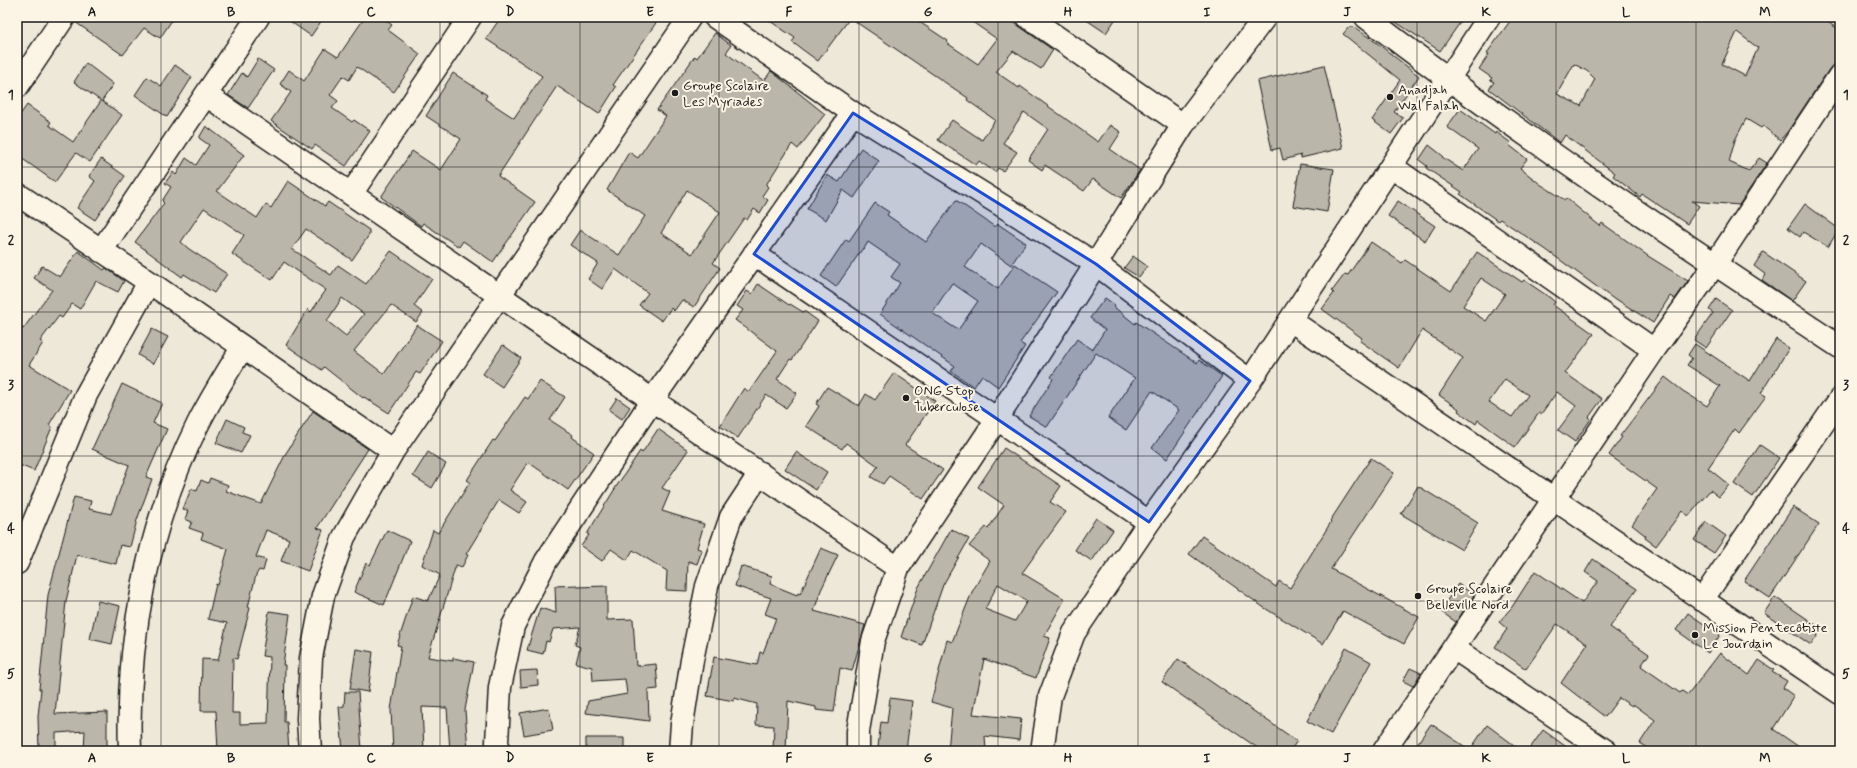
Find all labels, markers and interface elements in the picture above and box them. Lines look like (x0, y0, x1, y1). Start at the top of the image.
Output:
text: A (88, 4, 96, 21)
text: B (227, 4, 236, 21)
text: C (366, 4, 376, 21)
text: D (506, 4, 515, 21)
text: E (646, 4, 654, 21)
text: F (786, 4, 793, 21)
text: G (924, 4, 933, 21)
text: H (1064, 4, 1073, 21)
text: I (1204, 4, 1211, 21)
text: J (1343, 4, 1351, 21)
text: K (1481, 4, 1491, 21)
text: L (1622, 4, 1631, 21)
text: M (1759, 4, 1771, 21)
place label: Groupe Scolaire Les Myriades (683, 77, 770, 111)
place label: Anadjah Wal Falah (1398, 81, 1459, 115)
text: 1 (8, 87, 14, 104)
text: 1 (1843, 87, 1849, 104)
marker: Groupe Scolaire Les Myriades (670, 88, 680, 98)
marker: Anadjah Wal Falah (1385, 92, 1395, 102)
text: 2 (8, 232, 15, 249)
text: 2 (1843, 232, 1850, 249)
text: 3 (8, 377, 14, 394)
text: 3 (1843, 377, 1849, 394)
place label: ONG Stop Tuberculose (914, 382, 980, 416)
marker: ONG Stop Tuberculose (901, 393, 911, 403)
text: 4 (7, 521, 15, 538)
text: 4 (1842, 521, 1850, 538)
place label: Groupe Scolaire Belleville Nord (1426, 580, 1513, 614)
marker: Groupe Scolaire Belleville Nord (1413, 591, 1423, 601)
place label: Mission Pentecôtiste Le Jourdain (1703, 619, 1828, 653)
marker: Mission Pentecôtiste Le Jourdain (1690, 630, 1700, 640)
text: 5 (7, 666, 15, 683)
text: 5 (1842, 666, 1850, 683)
text: A (88, 750, 96, 767)
text: B (227, 750, 236, 767)
text: C (366, 750, 376, 767)
text: D (506, 750, 515, 767)
text: E (646, 750, 654, 767)
text: F (786, 750, 793, 767)
text: G (924, 750, 933, 767)
text: H (1064, 750, 1073, 767)
text: I (1204, 750, 1211, 767)
text: J (1343, 750, 1351, 767)
text: K (1481, 750, 1491, 767)
text: L (1622, 750, 1631, 767)
text: M (1759, 750, 1771, 767)

